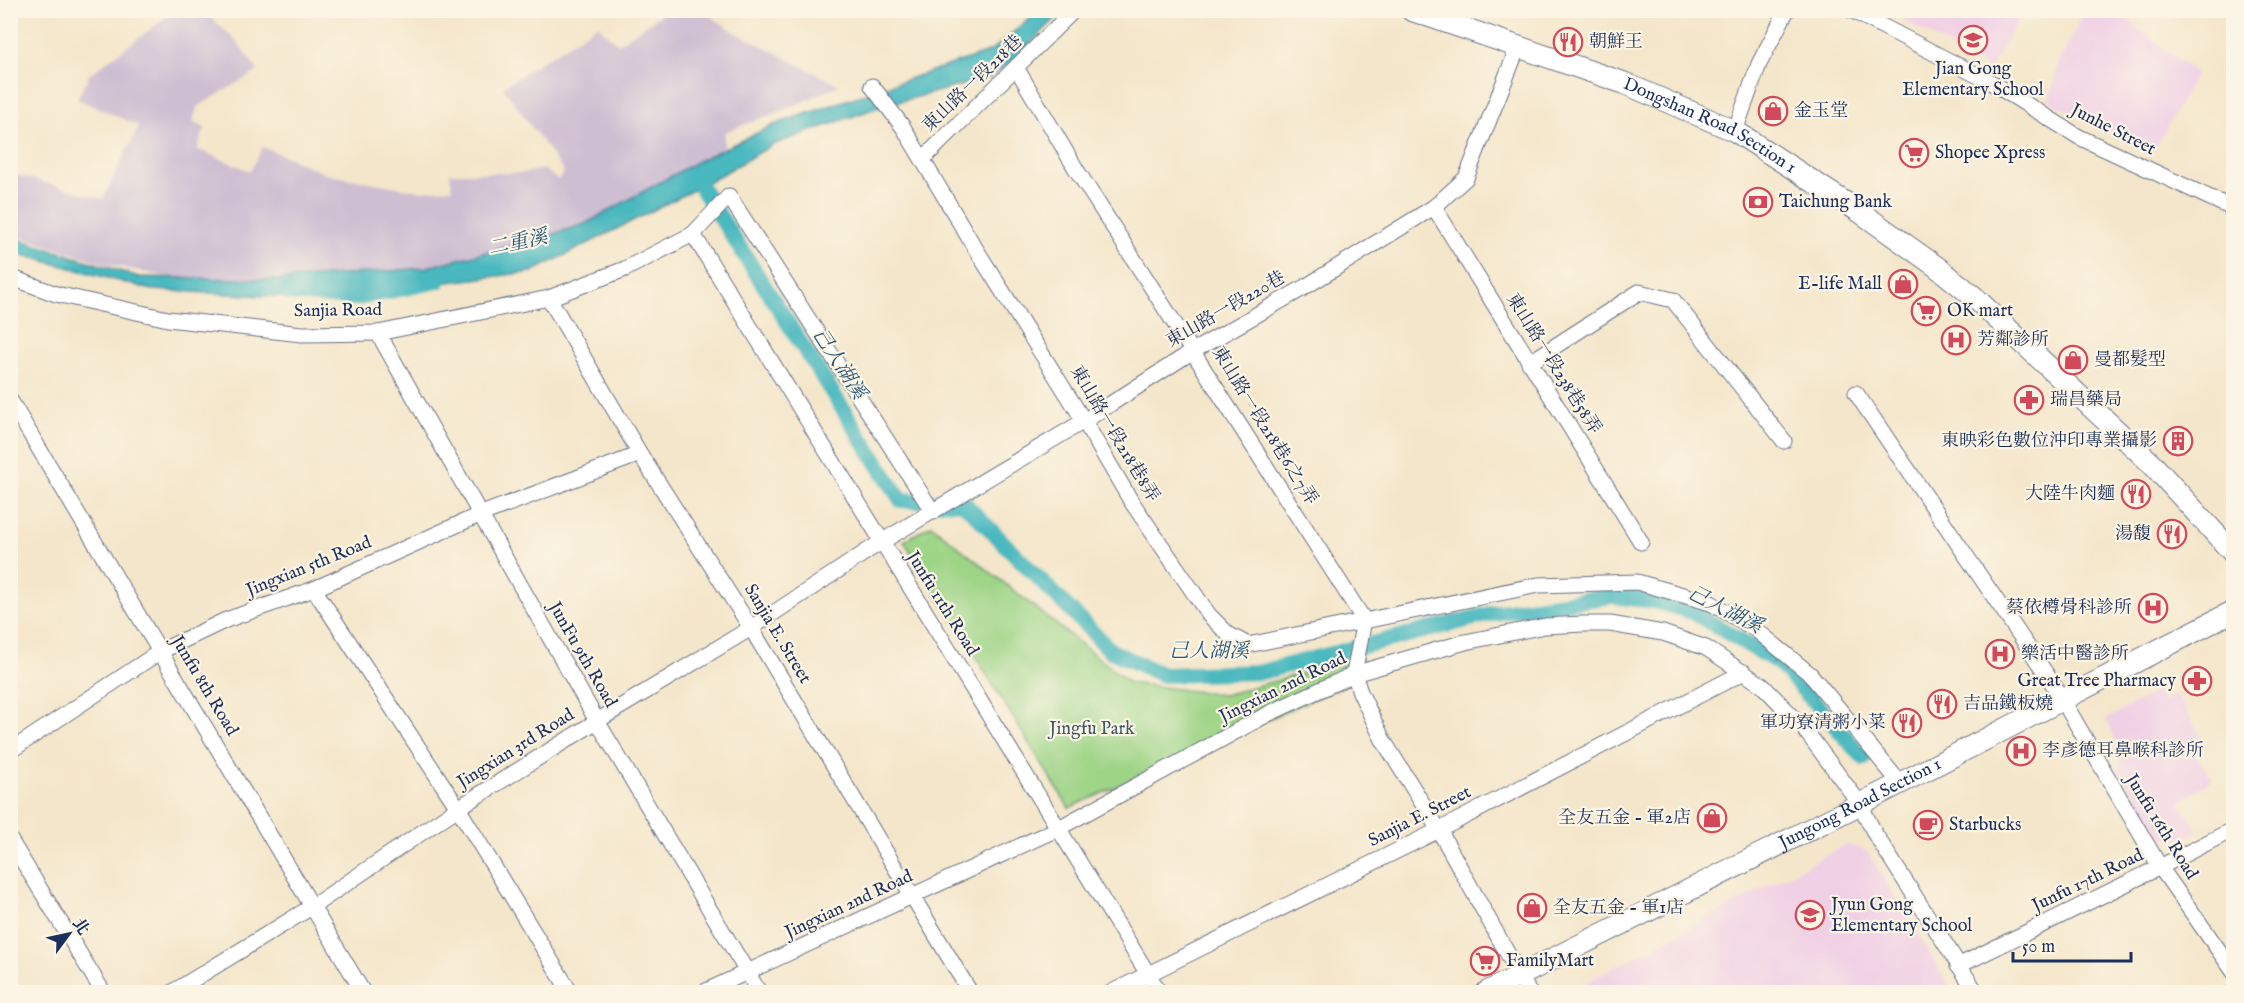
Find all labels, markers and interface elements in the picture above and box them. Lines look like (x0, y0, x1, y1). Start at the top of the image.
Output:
school or university icon: Jian Gong Elementary School (1957, 24, 1989, 56)
restaurant icon: 朝鮮王 (1552, 26, 1584, 58)
street label: 東山路一段218巷 (918, 30, 1028, 138)
place label: 朝鮮王 (1589, 31, 1643, 54)
place label: Jian Gong Elementary School (1902, 58, 2044, 102)
street label: Dongshan Road Section 1 (1620, 73, 1801, 179)
shop icon: 金玉堂 (1757, 95, 1789, 127)
street label: Junhe Street (2065, 98, 2159, 161)
place label: 金玉堂 (1794, 100, 1848, 123)
supermarket icon: Shopee Xpress (1898, 137, 1930, 169)
place label: Shopee Xpress (1935, 142, 2045, 165)
bank icon: Taichung Bank (1742, 186, 1774, 218)
place label: Taichung Bank (1779, 191, 1892, 214)
water label: 二重溪 (486, 224, 552, 261)
street label: 東山路一段220巷 (1162, 267, 1290, 353)
shop icon: E-life Mall (1887, 268, 1919, 300)
place label: E-life Mall (1798, 273, 1882, 296)
street label: 東山路一段238巷58弄 (1500, 289, 1606, 439)
supermarket icon: OK mart (1910, 295, 1942, 327)
street label: Sanjia Road (294, 299, 383, 323)
place label: OK mart (1947, 300, 2013, 323)
water label: 己人湖溪 (807, 324, 872, 406)
hospital icon: 芳鄰診所 (1940, 324, 1972, 356)
place label: 芳鄰診所 (1977, 329, 2049, 352)
street label: 東山路一段218巷6之7弄 (1206, 343, 1322, 509)
shop icon: 曼都髮型 (2057, 344, 2089, 376)
place label: 曼都髮型 (2094, 349, 2166, 372)
street label: 東山路一段218巷8弄 (1064, 362, 1164, 506)
pharmacy icon: 瑞昌藥局 (2013, 384, 2045, 416)
place label: 瑞昌藥局 (2050, 389, 2122, 412)
building icon: 東映彩色數位沖印專業攝影 (2162, 425, 2194, 457)
place label: 東映彩色數位沖印專業攝影 (1941, 430, 2157, 453)
restaurant icon: 大陸牛肉麵 (2120, 478, 2152, 510)
place label: 大陸牛肉麵 (2025, 483, 2115, 506)
restaurant icon: 湯馥 (2156, 518, 2188, 550)
place label: 湯馥 (2115, 523, 2151, 546)
street label: Jingxian 5th Road (241, 531, 375, 603)
street label: Junfu 11th Road (900, 546, 984, 661)
street label: Sanjia E. Street (738, 580, 816, 688)
water label: 己人湖溪 (1684, 581, 1768, 640)
hospital icon: 蔡依樽骨科診所 (2137, 592, 2169, 624)
street label: JunFu 9th Road (541, 596, 622, 712)
place label: 蔡依樽骨科診所 (2006, 597, 2132, 620)
street label: Junfu 8th Road (164, 630, 243, 741)
hospital icon: 樂活中醫診所 (1984, 638, 2016, 670)
water label: 己人湖溪 (1169, 639, 1251, 664)
place label: 樂活中醫診所 (2021, 643, 2129, 666)
street label: Jingxian 2nd Road (1214, 647, 1351, 730)
pharmacy icon: Great Tree Pharmacy (2181, 665, 2213, 697)
place label: Great Tree Pharmacy (2017, 670, 2176, 693)
restaurant icon: 吉品鐵板燒 (1926, 688, 1958, 720)
place label: 吉品鐵板燒 (1963, 693, 2053, 716)
street label: Jingxian 3rd Road (451, 704, 579, 795)
restaurant icon: 軍功寮清粥小菜 (1891, 707, 1923, 739)
place label: 軍功寮清粥小菜 (1760, 712, 1886, 735)
park label: Jingfu Park (1047, 718, 1135, 741)
hospital icon: 李彥德耳鼻喉科診所 (2005, 735, 2037, 767)
place label: 李彥德耳鼻喉科診所 (2042, 740, 2204, 763)
street label: Jungong Road Section 1 (1773, 753, 1945, 855)
street label: Junfu 16th Road (2118, 768, 2203, 884)
street label: Sanjia E. Street (1365, 781, 1475, 853)
shop icon: 全友五金 - 軍2店 (1696, 802, 1728, 834)
place label: 全友五金 - 軍2店 (1558, 807, 1691, 830)
cafe icon: Starbucks (1912, 809, 1944, 841)
place label: Starbucks (1949, 814, 2021, 837)
street label: Junfu 17th Road (2027, 844, 2148, 919)
street label: Jingxian 2nd Road (780, 865, 917, 946)
shop icon: 全友五金 - 軍1店 (1516, 892, 1548, 924)
place label: Jyun Gong Elementary School (1829, 894, 1972, 938)
place label: 全友五金 - 軍1店 (1553, 897, 1684, 920)
school or university icon: Jyun Gong Elementary School (1794, 899, 1826, 931)
north arrow (39, 904, 99, 964)
text: 北 (67, 915, 93, 939)
scale bar (2013, 925, 2132, 963)
text: 50 m (2022, 936, 2055, 959)
supermarket icon: FamilyMart (1469, 945, 1501, 977)
place label: FamilyMart (1506, 950, 1594, 973)

